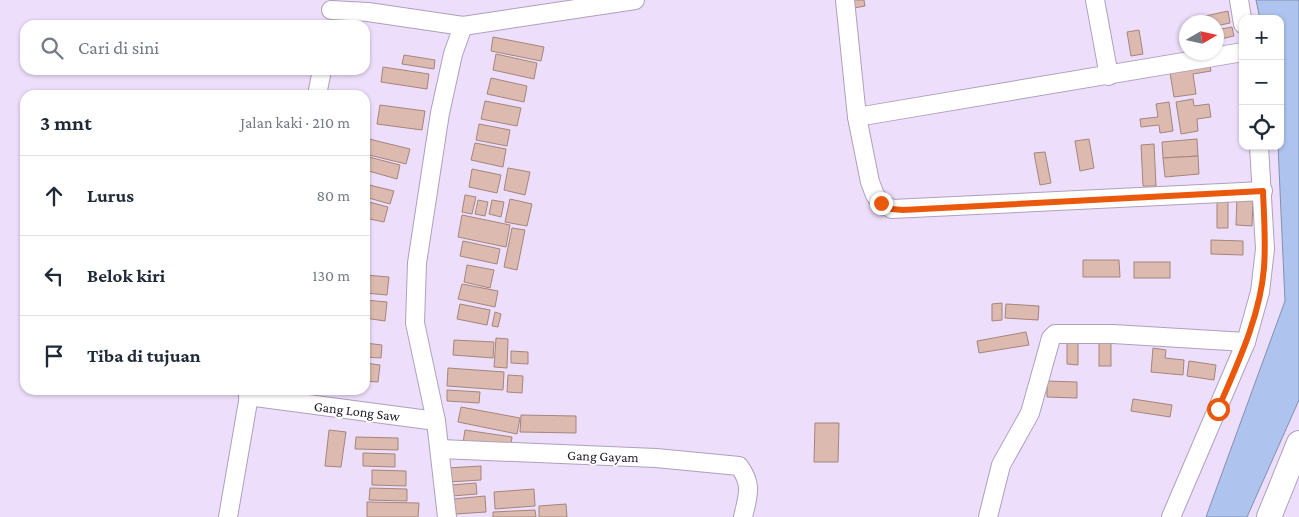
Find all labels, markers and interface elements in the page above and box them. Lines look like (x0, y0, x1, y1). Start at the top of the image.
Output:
north arrow (1179, 15, 1224, 60)
map controls (1239, 15, 1284, 150)
button: + (1239, 15, 1284, 60)
search box (20, 20, 370, 75)
icon: search (38, 34, 66, 62)
text: Cari di sini (78, 37, 159, 58)
button: − (1239, 60, 1284, 105)
button: locate (1239, 105, 1284, 150)
text: 3 mnt (40, 111, 92, 135)
text: Jalan kaki · 210 m (240, 114, 350, 131)
icon: ahead (40, 182, 68, 210)
text: Lurus (87, 185, 134, 206)
text: 80 m (316, 187, 350, 204)
route end (870, 192, 893, 215)
icon: left (40, 262, 68, 290)
text: Belok kiri (87, 265, 165, 286)
text: 130 m (312, 267, 350, 284)
icon: arrive (40, 342, 68, 370)
text: Tiba di tujuan (87, 345, 201, 366)
street label: Gang Long Saw (313, 398, 402, 424)
route start (1207, 398, 1230, 421)
street label: Gang Gayam (567, 447, 639, 465)

